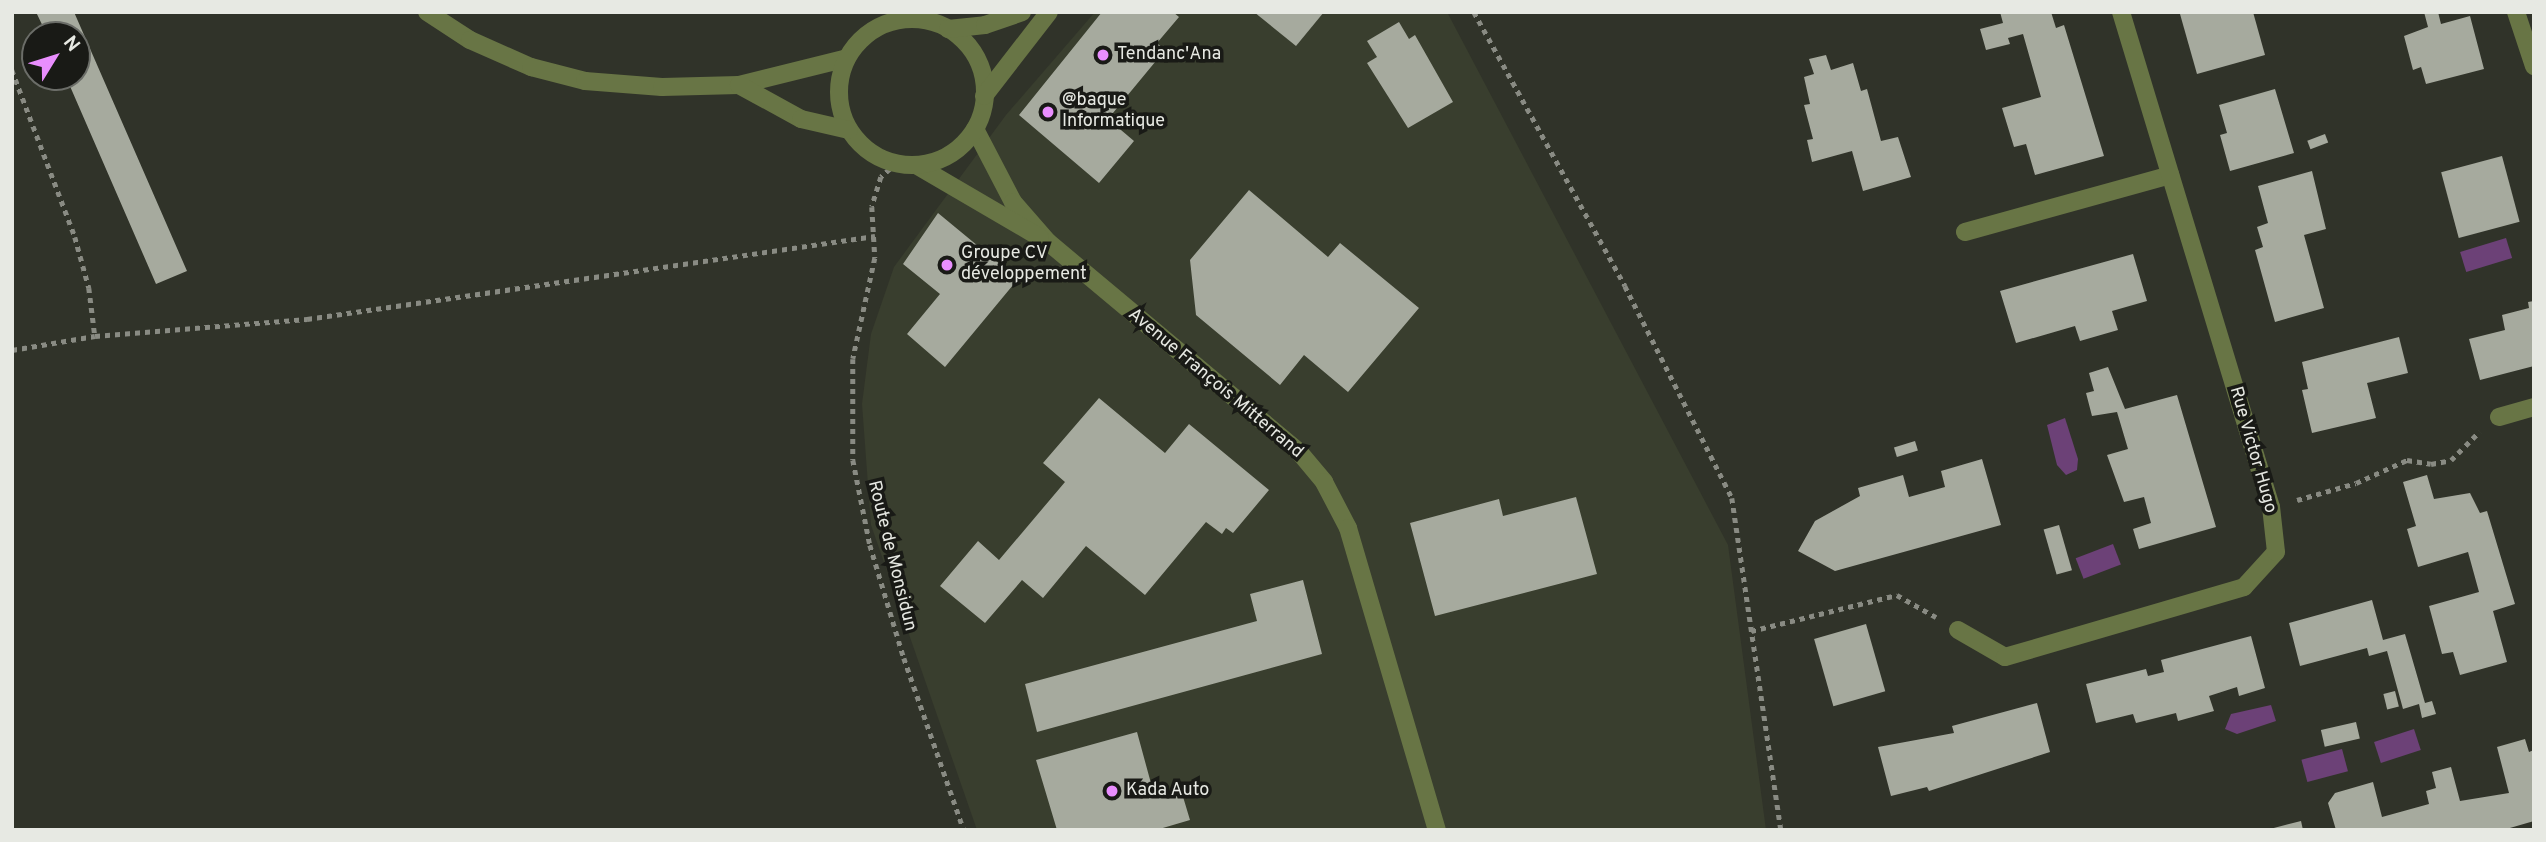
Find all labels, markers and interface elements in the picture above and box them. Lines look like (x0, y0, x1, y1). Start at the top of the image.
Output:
north arrow (21, 21, 91, 91)
text: N (57, 32, 85, 57)
place label: Tendanc'Ana (1117, 44, 1221, 66)
marker: Tendanc'Ana (1095, 47, 1111, 63)
place label: @baque Informatique (1062, 91, 1165, 134)
marker: @baque Informatique (1040, 104, 1056, 120)
place label: Groupe CV développement (961, 244, 1087, 286)
marker: Groupe CV développement (939, 257, 955, 273)
street label: Avenue François Mitterrand (1123, 304, 1307, 464)
street label: Rue Victor Hugo (2224, 384, 2280, 516)
street label: Route de Monsidun (862, 478, 920, 634)
place label: Kada Auto (1126, 780, 1210, 802)
marker: Kada Auto (1104, 783, 1120, 799)

